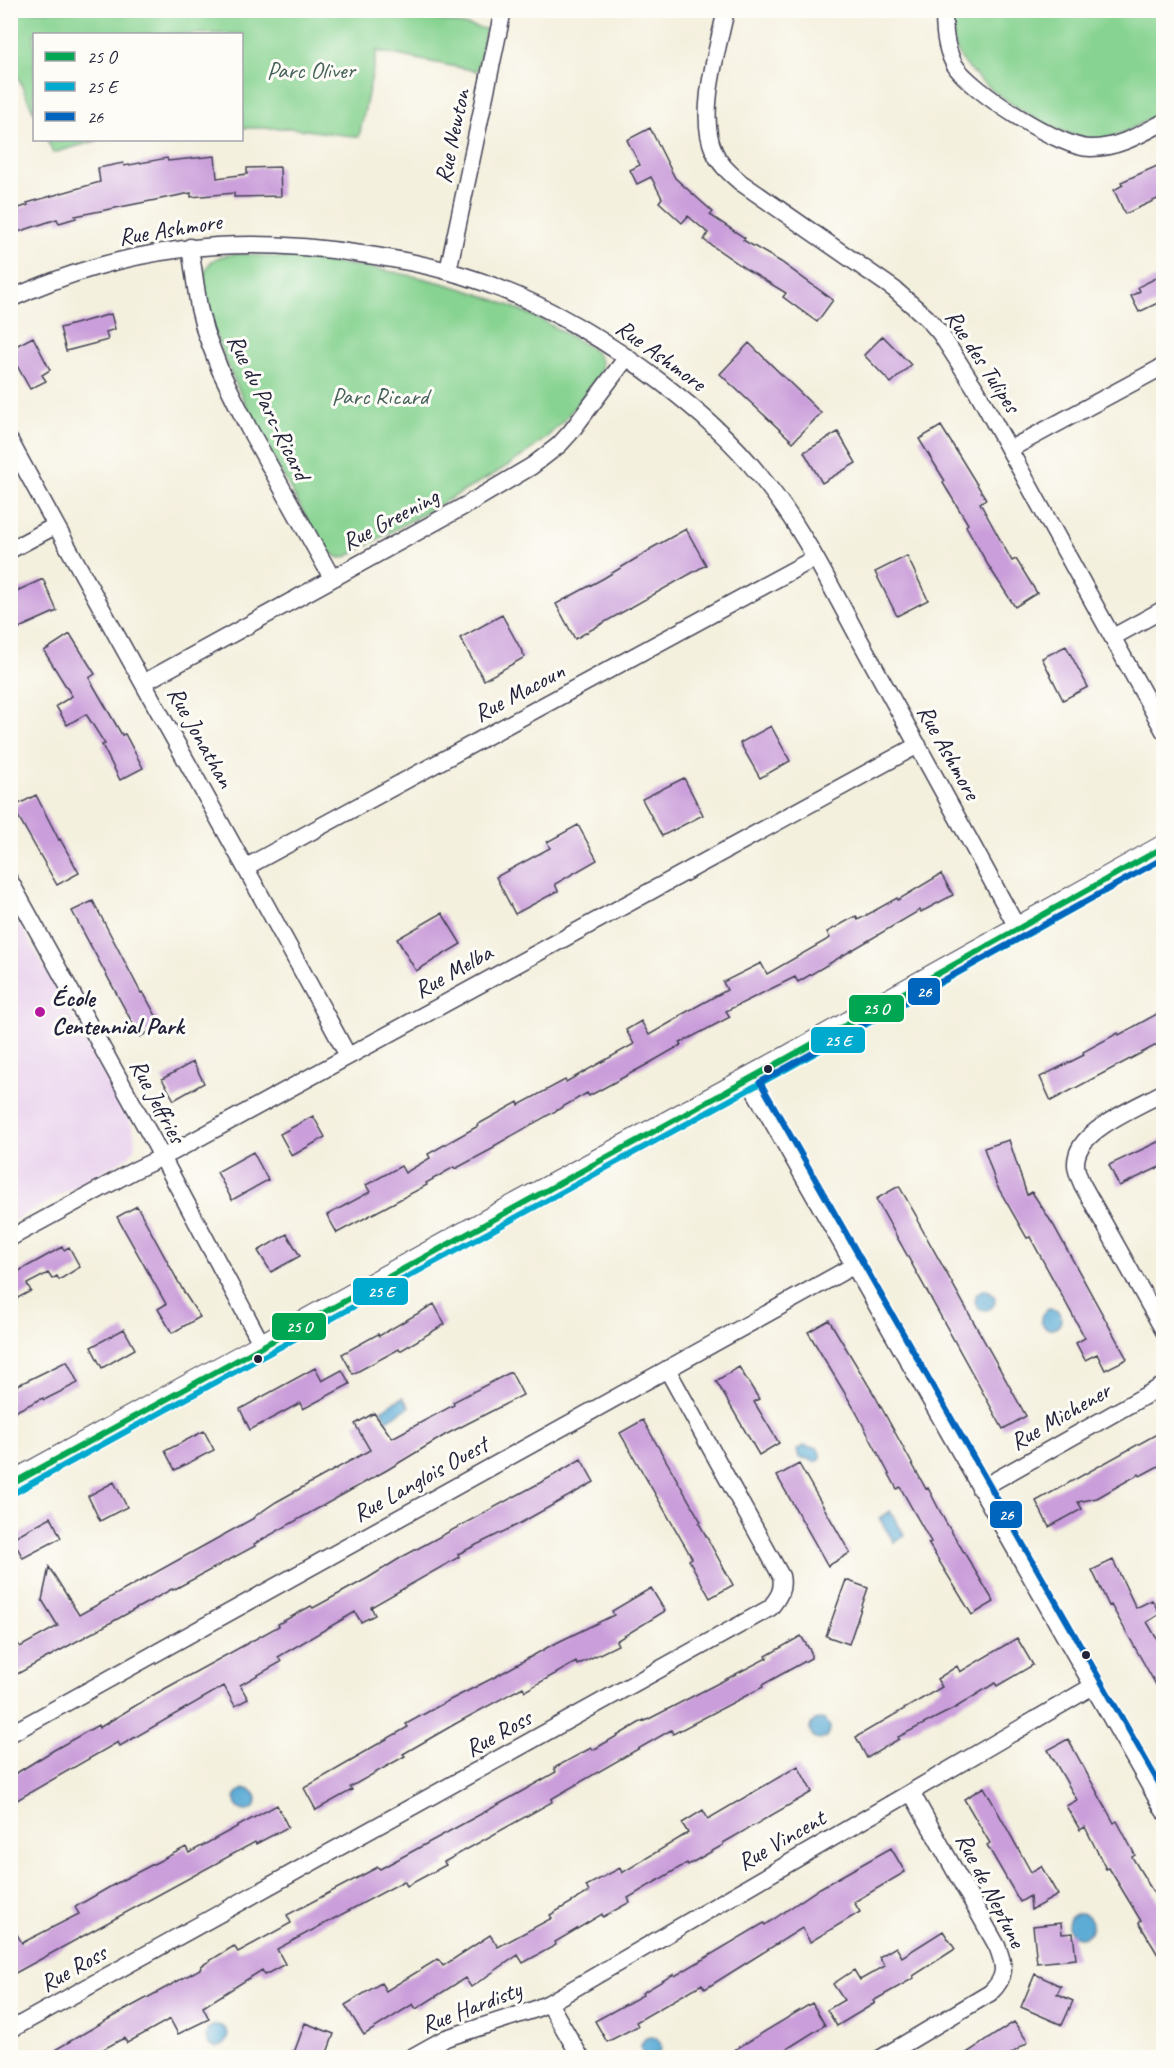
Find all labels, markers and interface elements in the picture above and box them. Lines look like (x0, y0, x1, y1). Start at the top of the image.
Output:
legend (33, 33, 243, 141)
text: 25 O (87, 46, 119, 68)
park label: Parc Oliver (267, 55, 358, 85)
text: 25 E (87, 76, 120, 98)
street label: Rue Newton (427, 85, 477, 186)
text: 26 (87, 106, 104, 128)
street label: Rue Ashmore (116, 206, 226, 252)
street label: Rue des Tulipes (939, 304, 1028, 420)
street label: Rue Ashmore (610, 312, 714, 399)
street label: Rue du Parc-Ricard (221, 329, 319, 488)
park label: Parc Ricard (332, 381, 432, 411)
street label: Rue Greening (336, 480, 445, 557)
street label: Rue Macoun (468, 656, 570, 728)
street label: Rue Jonathan (161, 681, 242, 794)
street label: Rue Ashmore (911, 699, 988, 807)
street label: Rue Melba (409, 937, 499, 1005)
line badge: 26 (907, 977, 941, 1006)
text: 26 (917, 982, 933, 1002)
place label: École Centennial Park (52, 983, 185, 1041)
line badge: 25 O (848, 994, 905, 1023)
text: 25 O (863, 999, 891, 1019)
marker: École Centennial Park (33, 1005, 47, 1019)
line badge: 25 E (810, 1026, 866, 1054)
text: 25 E (825, 1031, 854, 1051)
street label: Rue Jeffries (123, 1054, 193, 1150)
unlabelled marker (762, 1063, 774, 1075)
line badge: 25 E (352, 1277, 409, 1306)
text: 25 E (368, 1282, 397, 1302)
line badge: 25 O (271, 1312, 327, 1341)
text: 25 O (286, 1317, 314, 1337)
unlabelled marker (252, 1353, 264, 1365)
street label: Rue Michener (1004, 1374, 1118, 1457)
street label: Rue Langlois Ouest (347, 1428, 495, 1528)
line badge: 26 (989, 1500, 1023, 1529)
text: 26 (999, 1505, 1015, 1525)
unlabelled marker (1080, 1649, 1092, 1661)
street label: Rue Ross (459, 1702, 538, 1763)
street label: Rue Vincent (732, 1802, 832, 1877)
street label: Rue de Neptune (949, 1828, 1034, 1954)
street label: Rue Ross (34, 1937, 113, 1998)
street label: Rue Hardisty (417, 1974, 527, 2040)

